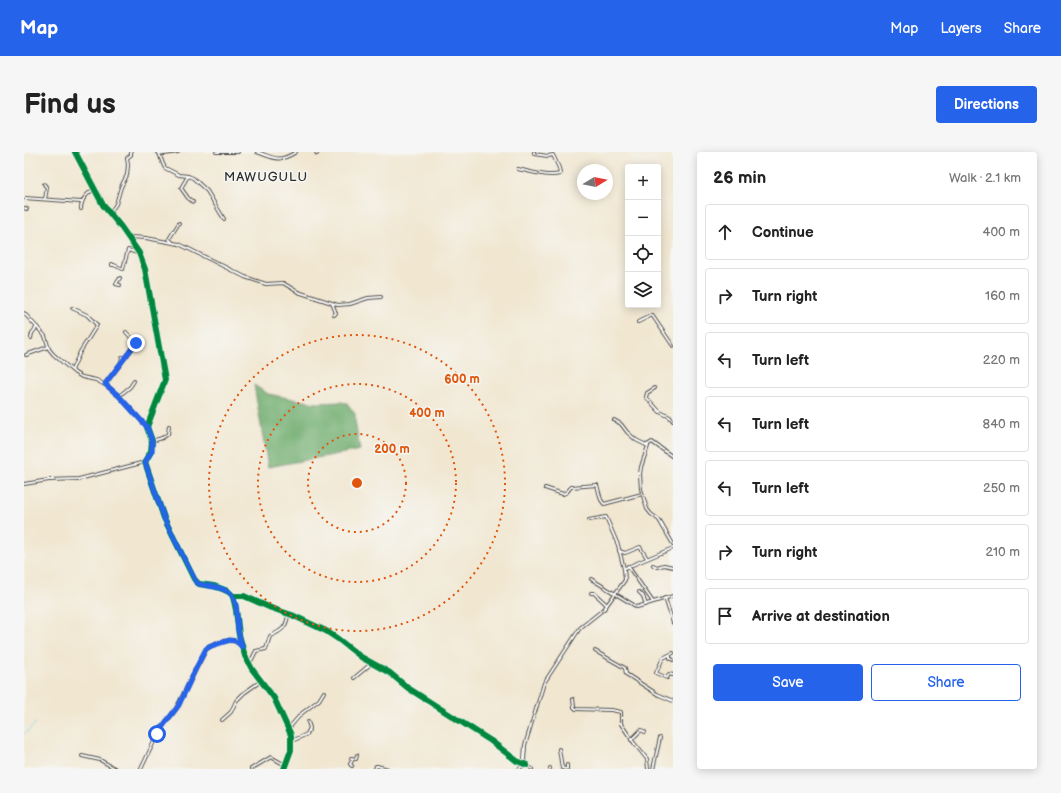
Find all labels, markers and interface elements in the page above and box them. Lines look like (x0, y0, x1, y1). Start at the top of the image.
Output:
text: Map (20, 17, 58, 40)
text: Map (890, 20, 918, 37)
text: Layers (940, 20, 982, 37)
text: Share (1004, 20, 1041, 37)
button: Directions (936, 86, 1037, 123)
text: Find us (24, 88, 116, 121)
north arrow (577, 164, 613, 200)
map controls (625, 164, 661, 308)
button: + (625, 164, 661, 200)
text: 26 min (713, 168, 766, 188)
district label: MAWUGULU (224, 169, 308, 185)
text: Walk · 2.1 km (949, 170, 1021, 186)
button: − (625, 200, 661, 236)
icon: ahead (714, 221, 736, 243)
text: Continue (752, 223, 814, 242)
text: 400 m (983, 224, 1020, 240)
button: locate (625, 236, 661, 272)
button: layers (625, 272, 661, 308)
icon: right (714, 285, 736, 307)
text: Turn right (752, 287, 817, 306)
text: 160 m (985, 288, 1020, 304)
route end (127, 334, 145, 352)
icon: left (714, 349, 736, 371)
text: Turn left (752, 351, 809, 370)
text: 220 m (983, 352, 1020, 368)
text: 600 m (444, 372, 480, 387)
text: 400 m (409, 406, 445, 421)
icon: left (714, 413, 736, 435)
text: Turn left (752, 415, 809, 434)
text: 840 m (983, 416, 1020, 432)
text: 200 m (374, 442, 410, 457)
centre of rings (350, 476, 364, 490)
icon: left (714, 477, 736, 499)
text: Turn left (752, 479, 809, 498)
text: 250 m (983, 480, 1020, 496)
icon: right (714, 541, 736, 563)
text: Turn right (752, 543, 817, 562)
text: 210 m (986, 544, 1020, 560)
icon: arrive (714, 605, 736, 627)
text: Arrive at destination (752, 607, 890, 626)
button: Save (713, 664, 863, 701)
button: Share (871, 664, 1021, 701)
route start (148, 725, 166, 743)

